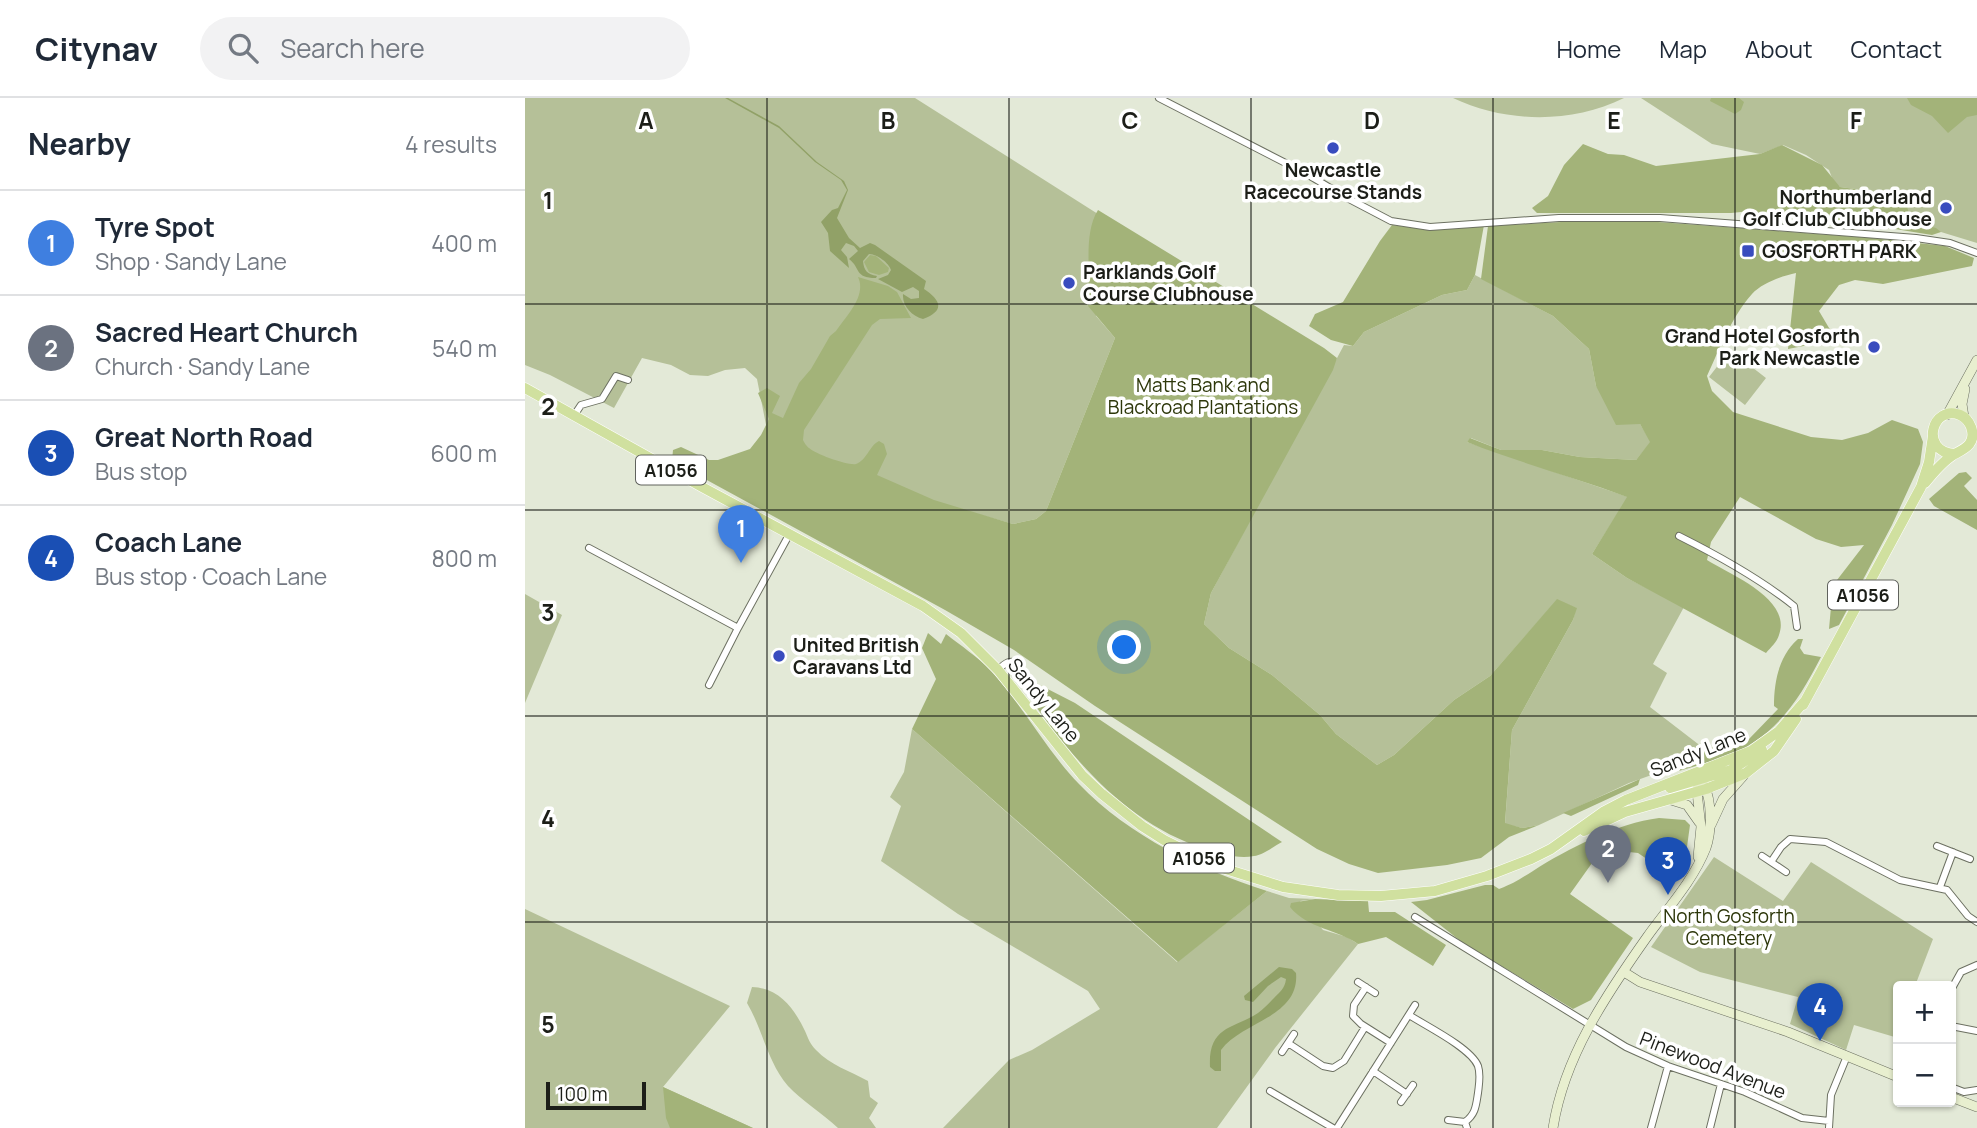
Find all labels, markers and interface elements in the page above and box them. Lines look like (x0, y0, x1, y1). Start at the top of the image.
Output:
search box (200, 17, 690, 80)
text: Citynav (35, 26, 158, 71)
icon: search (224, 29, 262, 67)
text: Search here (280, 30, 425, 66)
text: Home (1556, 32, 1621, 65)
text: Map (1659, 32, 1707, 65)
text: About (1745, 32, 1813, 65)
text: Contact (1851, 32, 1942, 65)
text: A (638, 104, 654, 136)
text: B (881, 104, 895, 136)
text: C (1122, 104, 1139, 136)
text: D (1364, 104, 1380, 136)
text: E (1607, 104, 1621, 136)
text: F (1850, 104, 1862, 136)
text: Nearby (28, 123, 131, 164)
text: 4 results (405, 128, 497, 160)
marker: Newcastle Racecourse Stands (1325, 140, 1341, 156)
place label: Newcastle Racecourse Stands (1244, 157, 1422, 205)
text: 1 (543, 184, 553, 216)
place label: Northumberland Golf Club Clubhouse (1743, 184, 1932, 232)
marker: Northumberland Golf Club Clubhouse (1938, 200, 1954, 216)
text: Tyre Spot (95, 209, 215, 245)
text: 1 (46, 227, 56, 259)
text: 400 m (431, 227, 497, 259)
place label: GOSFORTH PARK (1762, 238, 1918, 264)
marker: GOSFORTH PARK (1740, 243, 1756, 259)
text: Shop · Sandy Lane (95, 245, 287, 277)
place label: Parklands Golf Course Clubhouse (1083, 259, 1254, 307)
marker: Parklands Golf Course Clubhouse (1061, 275, 1077, 291)
text: Sacred Heart Church (95, 314, 358, 350)
place label: Grand Hotel Gosforth Park Newcastle (1665, 323, 1860, 371)
text: 2 (44, 332, 58, 364)
text: 540 m (432, 332, 497, 364)
marker: Grand Hotel Gosforth Park Newcastle (1866, 339, 1882, 355)
text: Church · Sandy Lane (95, 350, 310, 382)
park label: Matts Bank and Blackroad Plantations (1108, 372, 1298, 420)
text: 2 (541, 390, 555, 422)
text: Great North Road (95, 419, 313, 455)
text: 3 (44, 437, 58, 469)
text: 600 m (431, 437, 497, 469)
text: Bus stop (95, 455, 187, 487)
road number: A1056 (636, 456, 706, 484)
pin: 1 (718, 505, 764, 563)
text: Coach Lane (95, 524, 242, 560)
text: 4 (44, 542, 58, 574)
text: 800 m (431, 542, 497, 574)
text: Bus stop · Coach Lane (95, 560, 327, 592)
road number: A1056 (1828, 580, 1898, 610)
text: 3 (541, 596, 555, 628)
your location (1107, 630, 1141, 664)
place label: United British Caravans Ltd (793, 632, 919, 680)
marker: United British Caravans Ltd (771, 648, 787, 664)
street label: Sandy Lane (1002, 653, 1086, 747)
street label: Sandy Lane (1646, 721, 1750, 783)
text: 4 (541, 802, 555, 834)
pin: 2 (1585, 825, 1631, 883)
pin: 3 (1645, 837, 1691, 895)
road number: A1056 (1164, 844, 1234, 872)
park label: North Gosforth Cemetery (1663, 903, 1795, 951)
map controls (1893, 981, 1956, 1107)
button: + (1893, 981, 1956, 1044)
pin: 4 (1797, 983, 1843, 1041)
text: 5 (541, 1008, 555, 1040)
street label: Pinewood Avenue (1636, 1025, 1790, 1105)
button: − (1893, 1044, 1956, 1107)
scale bar (546, 1079, 646, 1111)
text: 100 m (557, 1081, 608, 1107)

